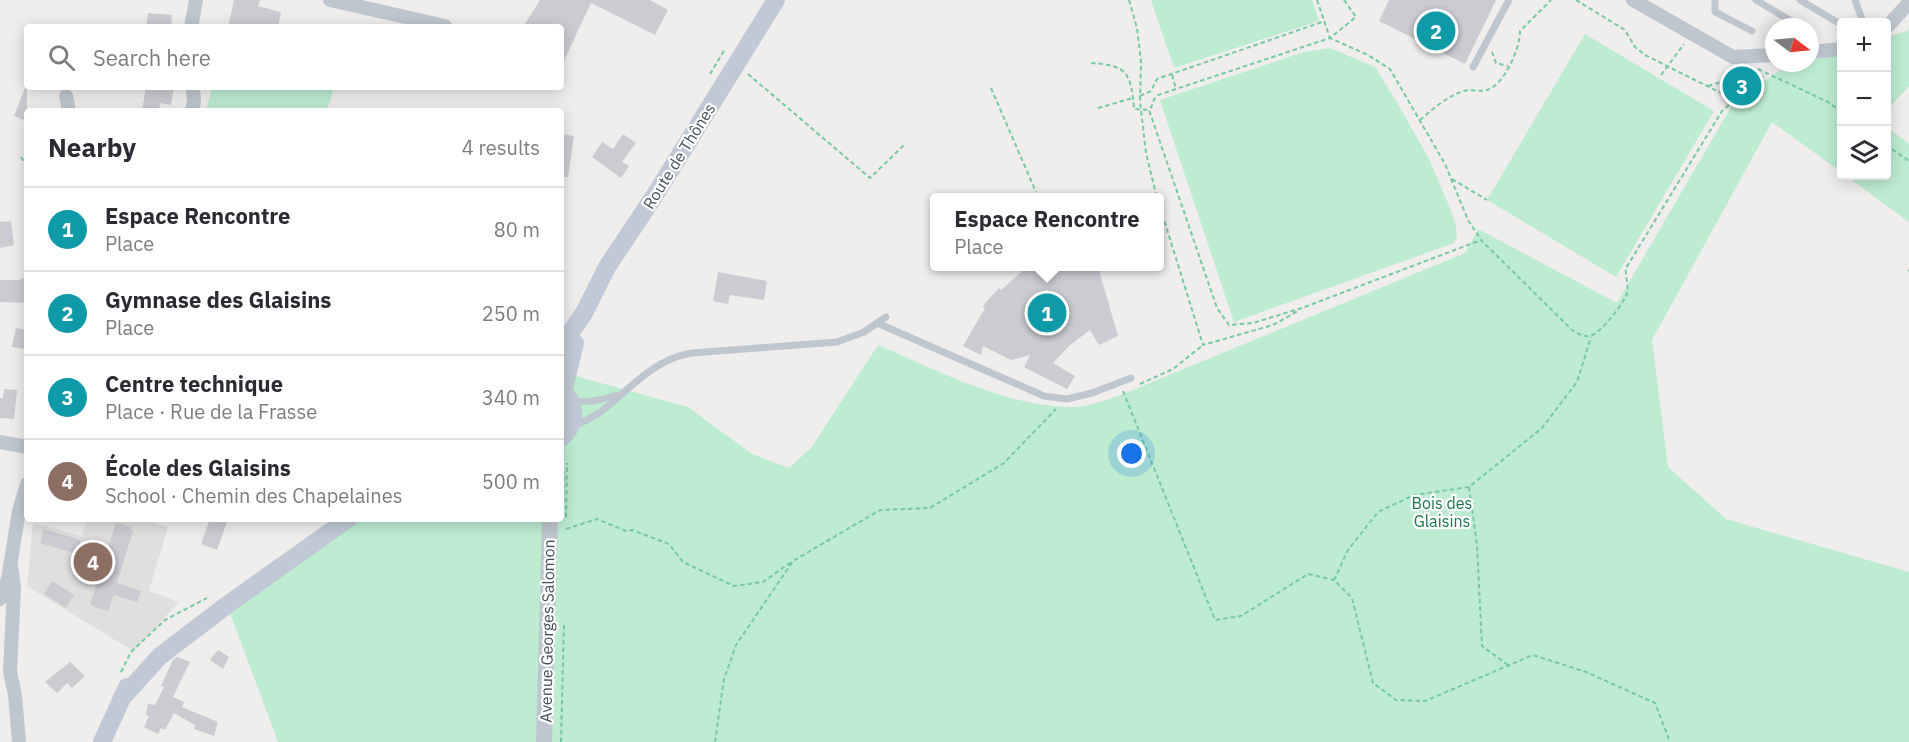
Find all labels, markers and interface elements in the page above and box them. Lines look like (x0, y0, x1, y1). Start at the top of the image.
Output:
pin: 2 (1416, 9, 1456, 54)
north arrow (1765, 18, 1819, 72)
map controls (1837, 18, 1891, 180)
button: + (1837, 18, 1891, 72)
search box (24, 24, 564, 90)
icon: search (45, 41, 78, 74)
text: Search here (93, 43, 211, 72)
pin: 3 (1722, 64, 1762, 109)
button: − (1837, 72, 1891, 126)
street label: Route de Thônes (638, 99, 720, 213)
button: layers (1837, 126, 1891, 180)
text: Nearby (48, 130, 136, 164)
text: 4 results (462, 134, 540, 161)
popup (930, 193, 1164, 271)
text: Espace Rencontre (105, 201, 290, 230)
text: Espace Rencontre (954, 204, 1140, 233)
text: 1 (62, 216, 74, 243)
text: 80 m (494, 216, 540, 243)
text: Place (105, 230, 154, 257)
text: Place (954, 233, 1003, 260)
text: Gymnase des Glaisins (105, 285, 331, 314)
pin: 1 (1028, 290, 1066, 336)
text: 2 (62, 300, 74, 327)
text: 250 m (482, 300, 540, 327)
text: Place (105, 314, 154, 341)
text: Centre technique (105, 369, 283, 398)
text: 3 (62, 384, 74, 411)
text: 340 m (482, 384, 540, 411)
text: Place · Rue de la Frasse (105, 398, 317, 425)
your location (1117, 439, 1146, 468)
text: École des Glaisins (105, 453, 291, 482)
text: 4 (62, 468, 74, 495)
text: 500 m (482, 468, 540, 495)
text: School · Chemin des Chapelaines (105, 482, 402, 509)
park label: Bois des Glaisins (1412, 493, 1472, 531)
street label: Avenue Georges Salomon (535, 539, 559, 723)
pin: 4 (74, 540, 112, 584)

